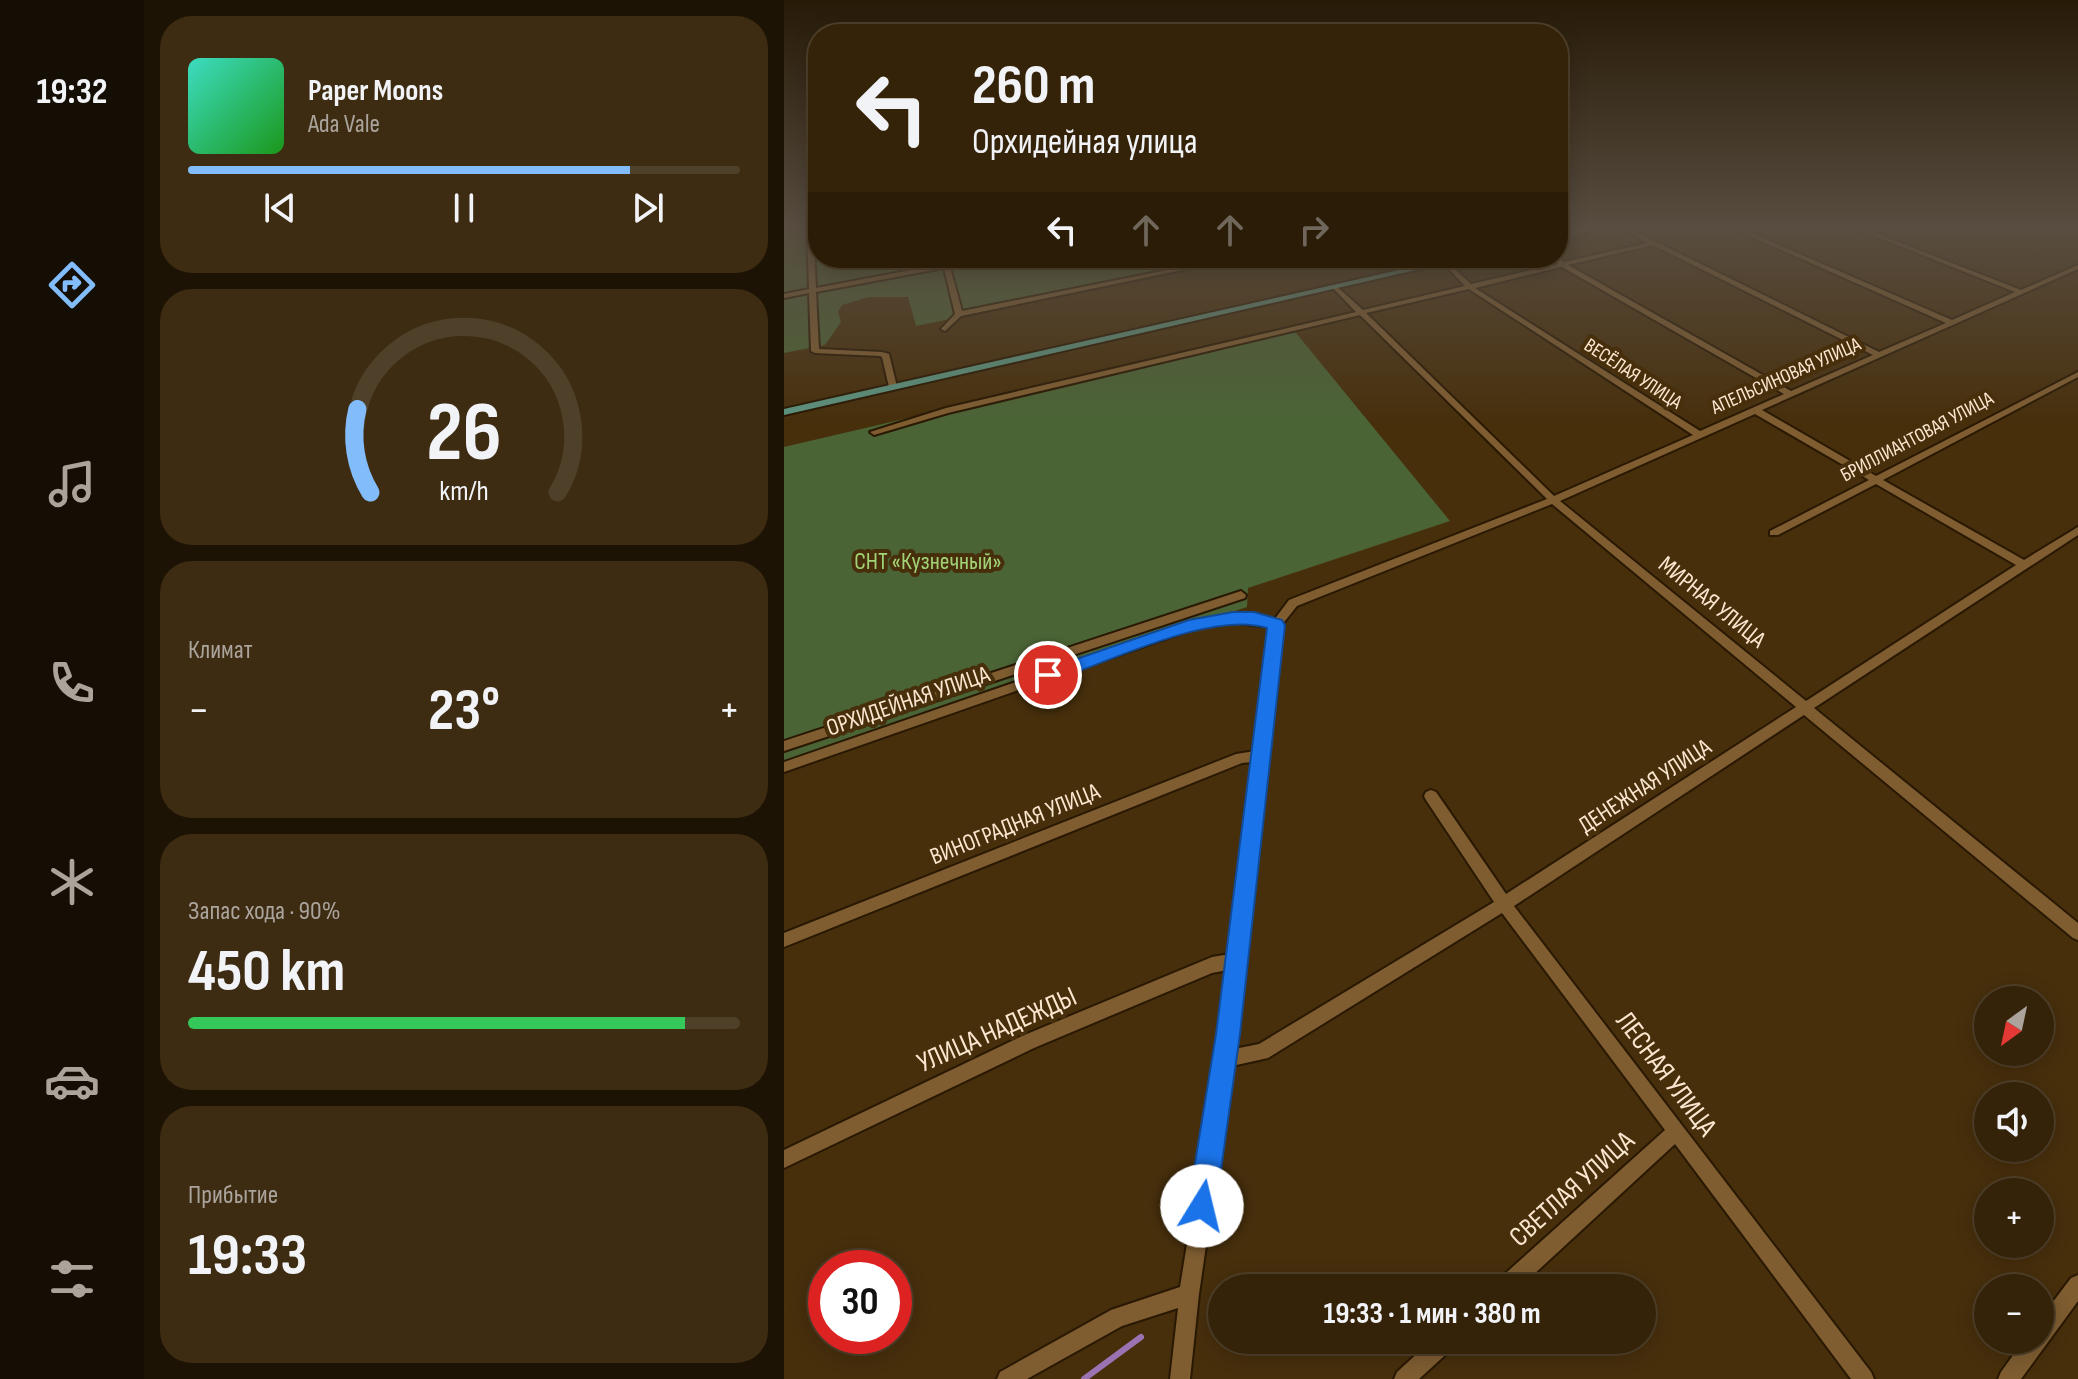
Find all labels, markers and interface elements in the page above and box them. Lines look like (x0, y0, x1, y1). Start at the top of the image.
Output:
text: 260 m (972, 53, 1095, 120)
icon: left (840, 56, 944, 160)
text: 19:32 (36, 71, 108, 114)
text: Paper Moons (308, 73, 443, 109)
text: Ada Vale (308, 109, 380, 140)
text: Орхидейная улица (972, 121, 1198, 164)
icon: previous (258, 186, 302, 230)
icon: pause (442, 186, 486, 230)
icon: next (626, 186, 670, 230)
icon: left (1040, 208, 1084, 252)
icon: ahead (1124, 208, 1168, 252)
icon: ahead (1208, 208, 1252, 252)
icon: right (1292, 208, 1336, 252)
icon: directions (44, 257, 100, 313)
street label: АПЕЛЬСИНОВАЯ УЛИЦА (1707, 332, 1865, 420)
street label: ВЕСЁЛАЯ УЛИЦА (1580, 333, 1687, 415)
text: 26 (426, 383, 502, 483)
street label: БРИЛЛИАНТОВАЯ УЛИЦА (1836, 386, 1998, 487)
icon: music (44, 456, 100, 512)
text: km/h (439, 474, 489, 509)
park label: СНТ «Кузнечный» (854, 547, 1002, 576)
street label: МИРНАЯ УЛИЦА (1653, 550, 1772, 655)
text: Климат (188, 635, 252, 666)
pin (1014, 641, 1082, 709)
icon: arrive (1026, 653, 1070, 697)
icon: phone (44, 655, 100, 711)
street label: ОРХИДЕЙНАЯ УЛИЦА (823, 659, 994, 743)
text: 23° (428, 675, 500, 747)
text: − (188, 684, 210, 737)
text: + (718, 684, 740, 737)
street label: ДЕНЕЖНАЯ УЛИЦА (1573, 732, 1717, 840)
street label: ВИНОГРАДНАЯ УЛИЦА (926, 776, 1105, 871)
icon: climate (44, 854, 100, 910)
text: Запас хода · 90% (188, 896, 340, 927)
text: 450 km (188, 936, 345, 1008)
street label: УЛИЦА НАДЕЖДЫ (912, 980, 1082, 1080)
north arrow (1974, 986, 2054, 1066)
map controls (1974, 986, 2054, 1354)
street label: ЛЕСНАЯ УЛИЦА (1609, 1005, 1724, 1143)
icon: car (44, 1053, 100, 1109)
button: sound (1974, 1082, 2054, 1162)
street label: СВЕТЛАЯ УЛИЦА (1503, 1124, 1642, 1254)
position arrow (1160, 1164, 1244, 1248)
button: + (1974, 1178, 2054, 1258)
text: Прибытие (188, 1180, 278, 1211)
text: 19:33 (188, 1220, 307, 1292)
speed limit sign: 30 (808, 1250, 912, 1354)
icon: filters (44, 1251, 100, 1307)
button: − (1974, 1274, 2054, 1354)
text: 19:33 · 1 мин · 380 m (1323, 1296, 1541, 1332)

